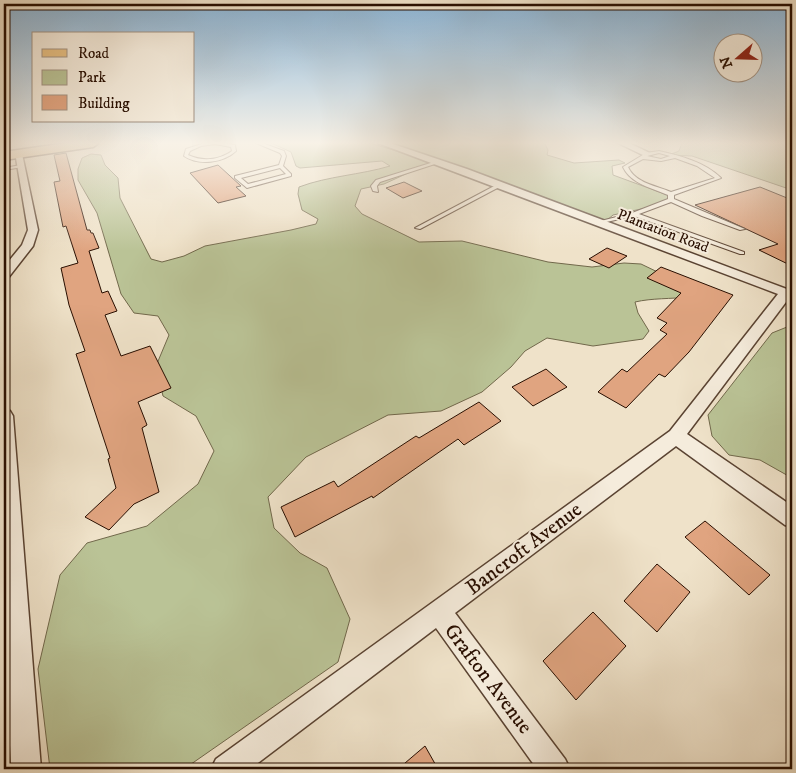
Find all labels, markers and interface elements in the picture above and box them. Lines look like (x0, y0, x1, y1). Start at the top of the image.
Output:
legend (32, 32, 195, 122)
north arrow (714, 32, 764, 82)
text: Road (78, 44, 110, 63)
text: N (716, 53, 737, 71)
text: Park (78, 68, 107, 87)
text: Building (78, 94, 130, 113)
street label: Plantation Road (615, 205, 712, 257)
street label: Bancroft Avenue (461, 497, 587, 601)
street label: Grafton Avenue (438, 619, 538, 739)

